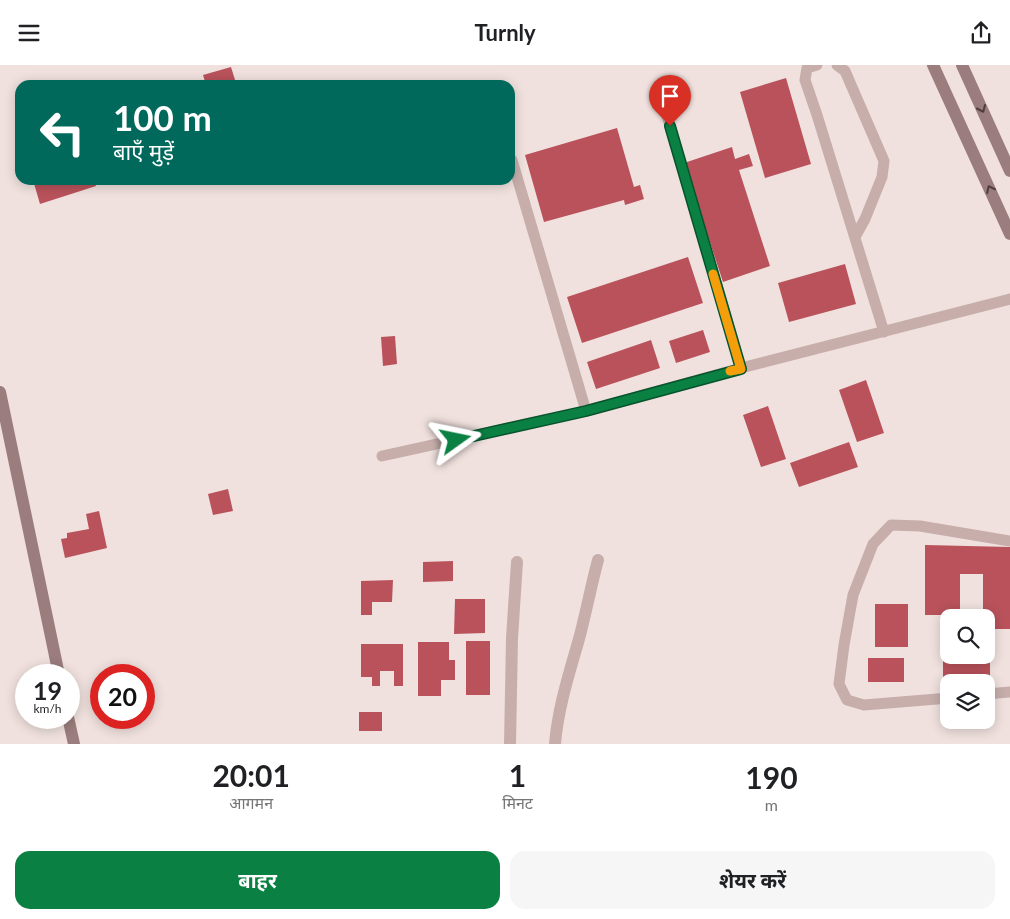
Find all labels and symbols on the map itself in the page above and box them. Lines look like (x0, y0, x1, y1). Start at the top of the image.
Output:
pin (649, 75, 691, 126)
one-way arrow (976, 104, 987, 113)
one-way arrow (985, 185, 996, 194)
position arrow (429, 413, 481, 465)
speed limit sign: 20 (90, 664, 155, 729)

